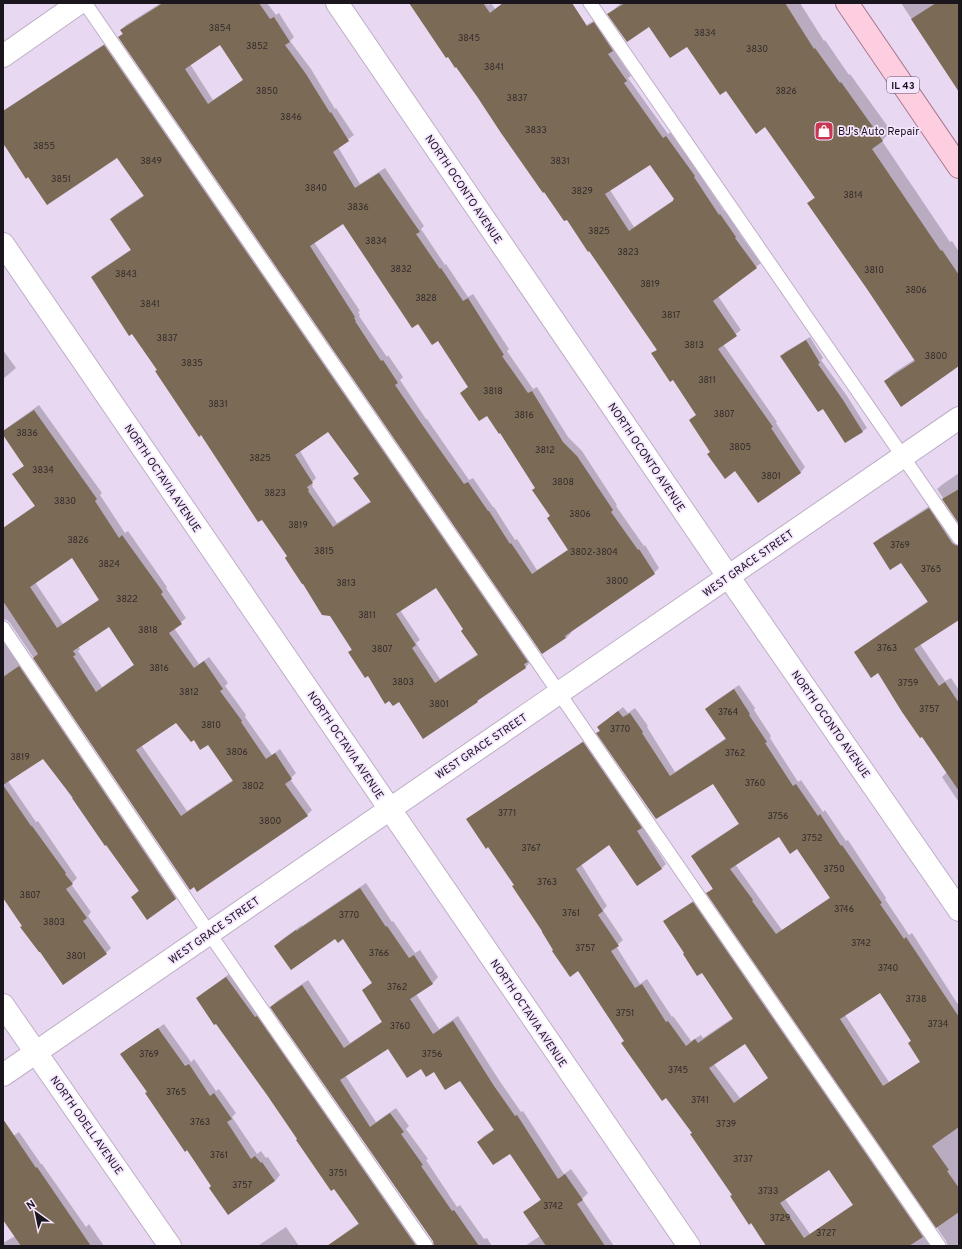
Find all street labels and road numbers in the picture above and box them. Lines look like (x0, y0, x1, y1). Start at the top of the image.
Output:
road number: IL 43 (887, 77, 919, 93)
street label: NORTH OCONTO AVENUE (422, 133, 505, 247)
street label: NORTH OCONTO AVENUE (605, 401, 688, 515)
street label: NORTH OCTAVIA AVENUE (121, 422, 204, 535)
street label: WEST GRACE STREET (700, 527, 797, 600)
street label: NORTH OCONTO AVENUE (788, 668, 873, 781)
street label: NORTH OCTAVIA AVENUE (304, 689, 387, 802)
street label: WEST GRACE STREET (433, 711, 530, 783)
street label: WEST GRACE STREET (166, 894, 263, 967)
street label: NORTH OCTAVIA AVENUE (487, 957, 570, 1070)
street label: NORTH ODELL AVENUE (47, 1073, 126, 1178)

